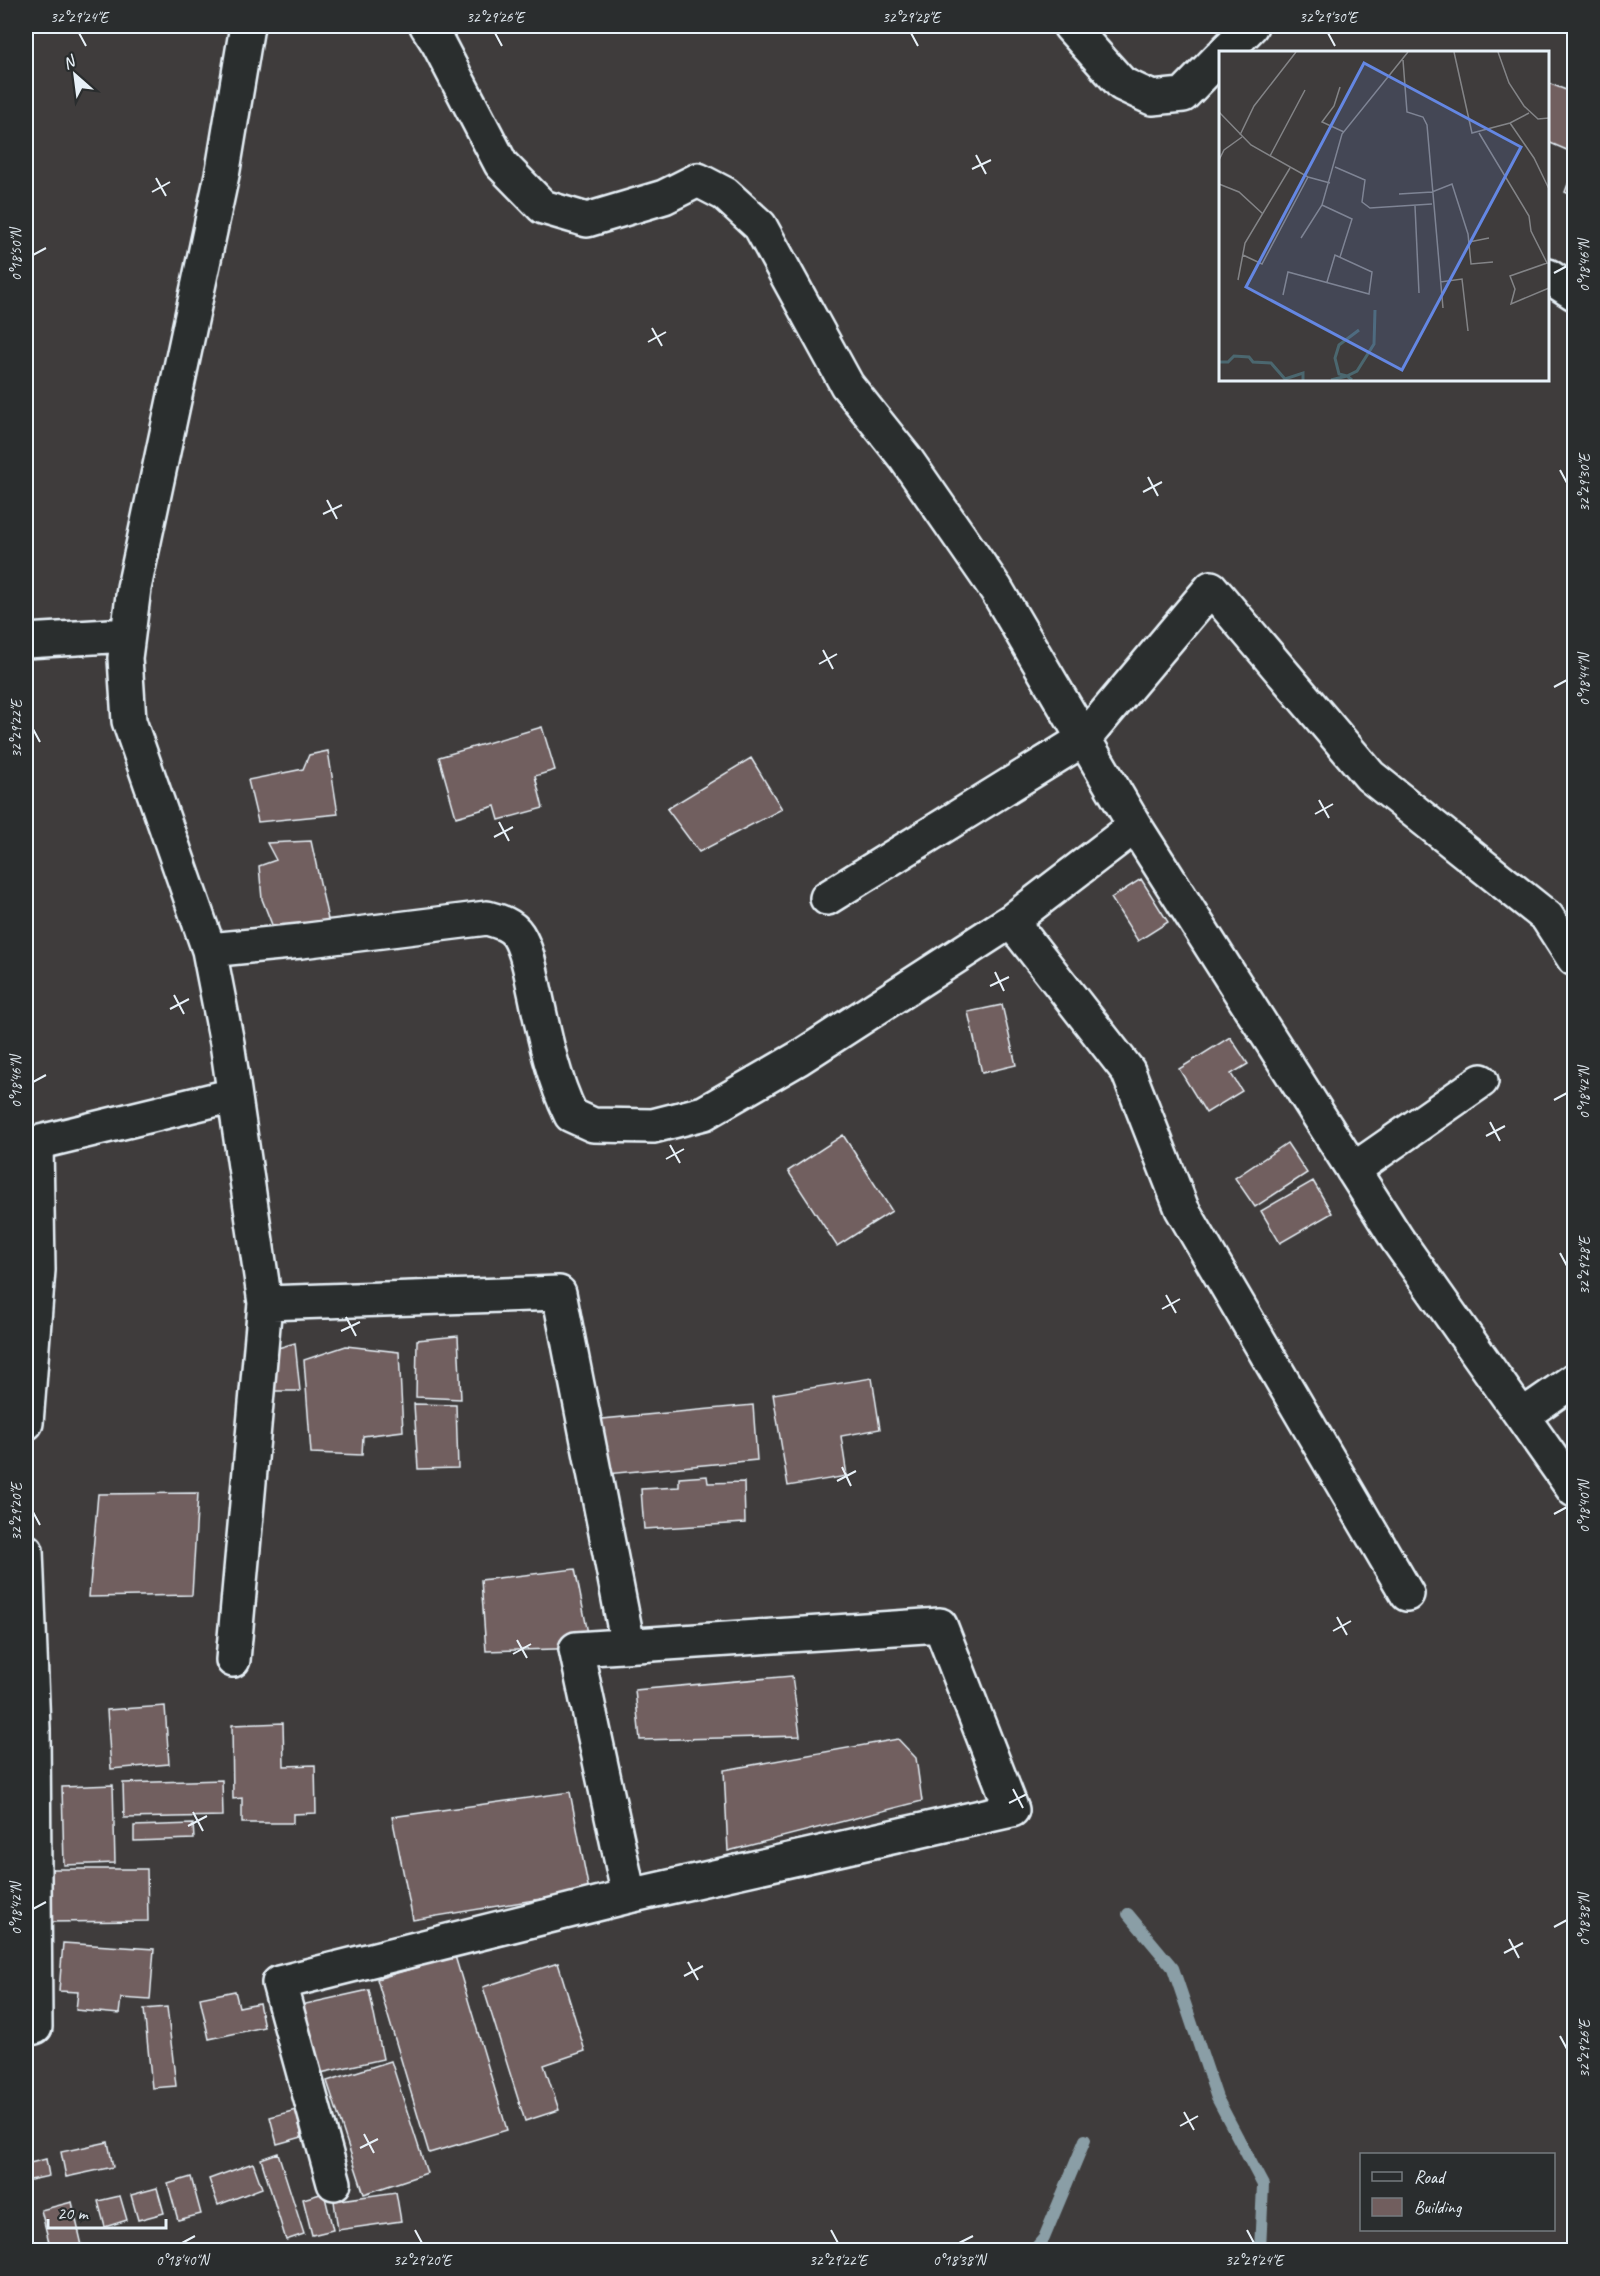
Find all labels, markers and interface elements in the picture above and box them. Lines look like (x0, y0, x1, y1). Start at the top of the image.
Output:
text: 32°29'24"E (50, 8, 110, 27)
text: 32°29'26"E (466, 8, 526, 27)
text: 32°29'28"E (882, 8, 942, 27)
text: 32°29'30"E (1299, 8, 1359, 27)
north arrow (45, 45, 105, 105)
text: N (59, 50, 80, 74)
inset map (1219, 51, 1549, 381)
text: 0°18'50"N (7, 226, 26, 281)
text: 0°18'46"N (1575, 237, 1594, 292)
text: 32°29'30"E (1575, 452, 1594, 512)
text: 0°18'44"N (1575, 651, 1594, 706)
text: 32°29'22"E (7, 698, 26, 758)
text: 0°18'46"N (7, 1053, 26, 1108)
text: 0°18'42"N (1575, 1064, 1594, 1119)
text: 32°29'28"E (1575, 1235, 1594, 1295)
text: 0°18'40"N (1575, 1478, 1594, 1533)
text: 32°29'20"E (7, 1481, 26, 1541)
text: 0°18'42"N (7, 1880, 26, 1935)
text: 0°18'38"N (1575, 1891, 1594, 1946)
text: 32°29'26"E (1575, 2018, 1594, 2078)
legend (1360, 2153, 1555, 2231)
text: Road (1414, 2166, 1447, 2188)
scale bar (48, 2192, 166, 2230)
text: Building (1414, 2196, 1463, 2218)
text: 20 m (57, 2202, 90, 2224)
text: 0°18'40"N (156, 2251, 211, 2270)
text: 32°29'20"E (393, 2251, 453, 2270)
text: 32°29'22"E (809, 2251, 869, 2270)
text: 0°18'38"N (933, 2251, 988, 2270)
text: 32°29'24"E (1225, 2251, 1285, 2270)

